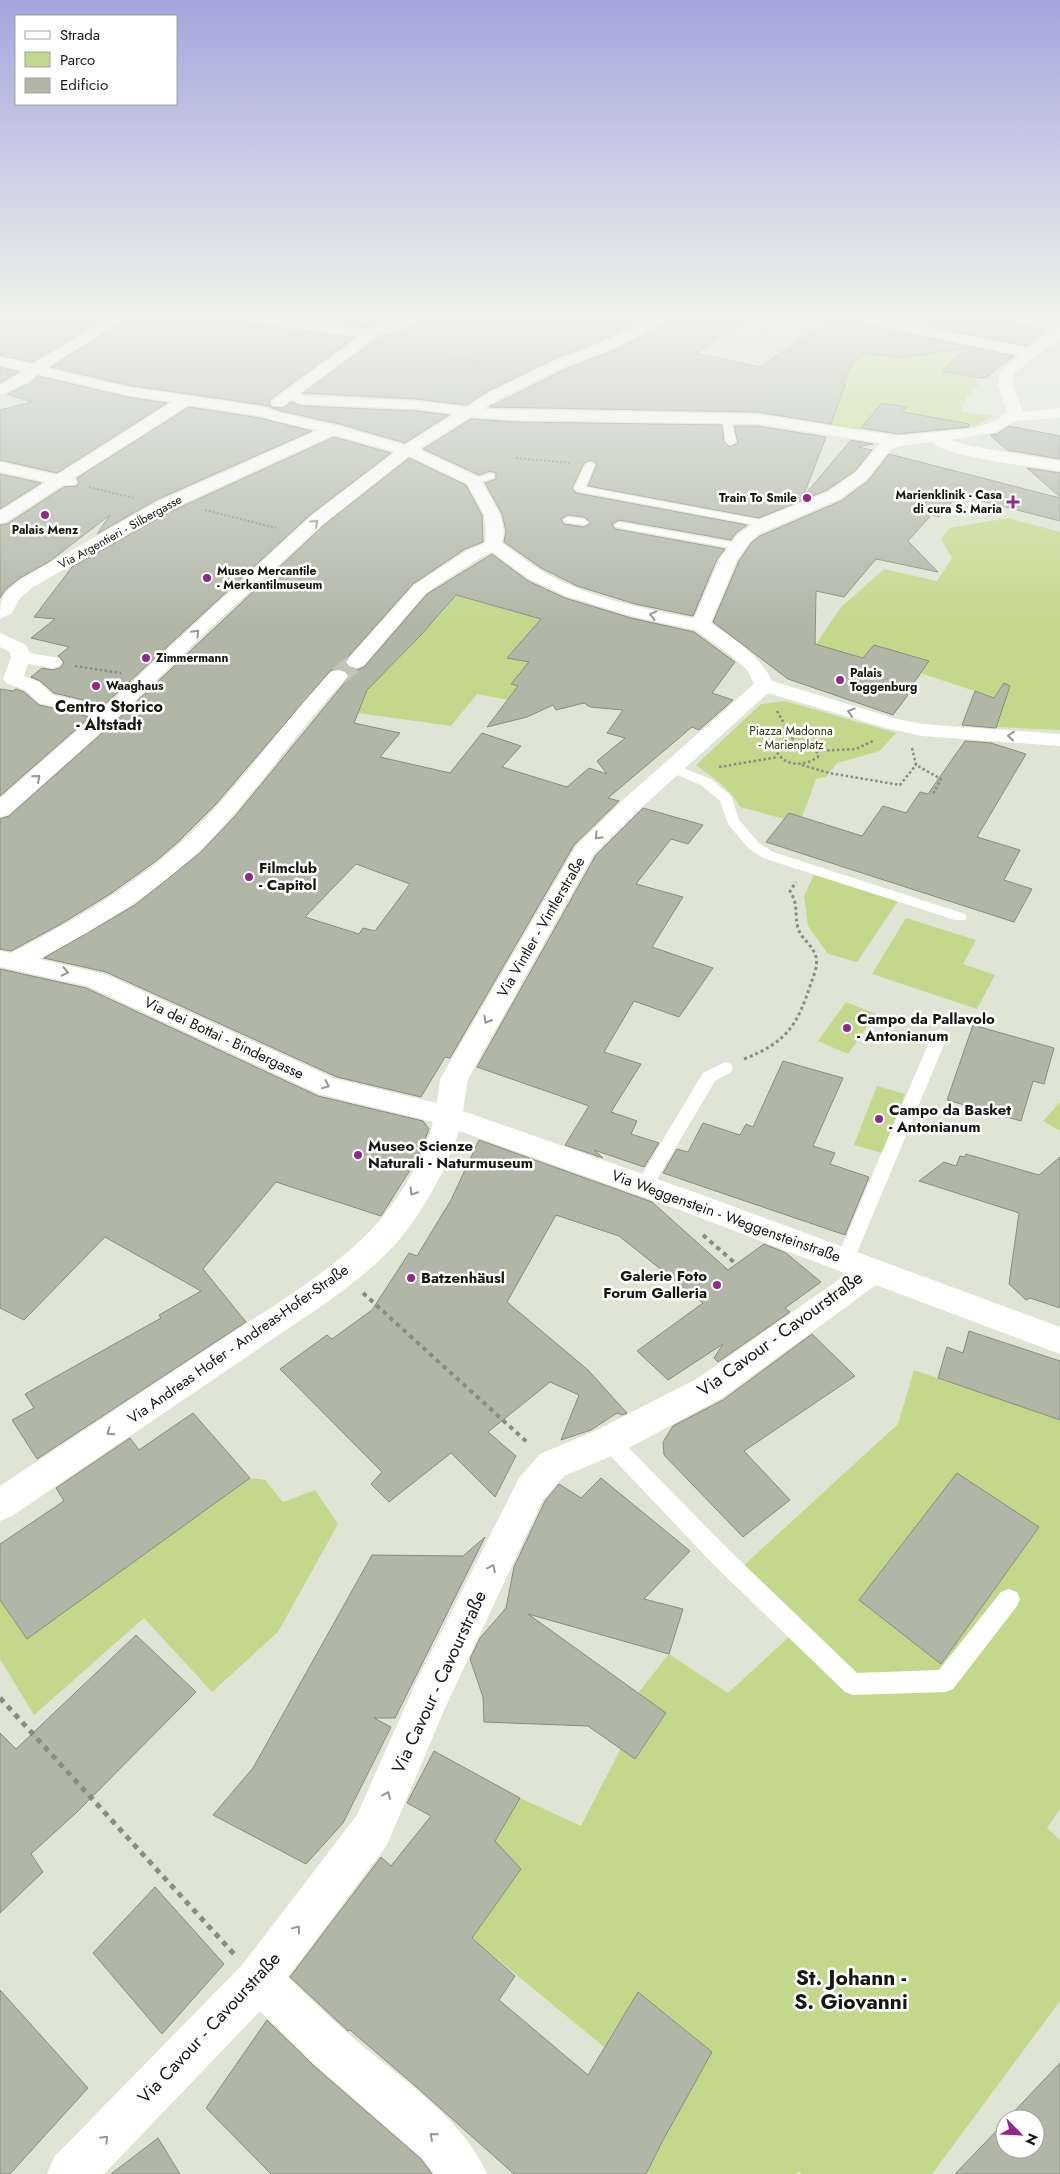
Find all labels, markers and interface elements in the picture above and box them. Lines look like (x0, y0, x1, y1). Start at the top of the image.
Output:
legend (15, 15, 178, 105)
text: Strada (60, 24, 100, 46)
text: Parco (60, 49, 95, 71)
text: Edificio (60, 74, 108, 96)
place label: Marienklinik - Casa di cura S. Maria (896, 486, 1002, 518)
place label: Train To Smile (719, 489, 797, 507)
street label: Via Argentieri - Silbergasse (55, 491, 185, 573)
marker: Train To Smile (801, 492, 813, 504)
marker: Marienklinik - Casa di cura S. Maria (1006, 495, 1020, 509)
marker: Palais Menz (39, 509, 51, 521)
one-way arrow (310, 520, 319, 529)
place label: Palais Menz (12, 521, 79, 539)
place label: Museo Mercantile - Merkantilmuseum (217, 562, 322, 594)
marker: Museo Mercantile - Merkantilmuseum (201, 572, 213, 584)
one-way arrow (649, 610, 658, 620)
one-way arrow (190, 630, 199, 639)
place label: Zimmermann (156, 649, 228, 667)
marker: Zimmermann (140, 652, 152, 664)
place label: Palais Toggenburg (850, 664, 917, 696)
marker: Palais Toggenburg (834, 674, 846, 686)
place label: Waaghaus (106, 677, 164, 695)
marker: Waaghaus (90, 680, 102, 692)
district label: Centro Storico - Altstadt (55, 695, 163, 736)
one-way arrow (848, 707, 856, 717)
park label: Piazza Madonna - Marienplatz (749, 722, 833, 754)
one-way arrow (1007, 731, 1015, 742)
one-way arrow (32, 775, 41, 784)
one-way arrow (595, 831, 604, 840)
street label: Via Vintler - Vintlerstraße (492, 852, 590, 1001)
place label: Filmclub - Capitol (259, 857, 317, 896)
marker: Filmclub - Capitol (243, 871, 255, 883)
one-way arrow (60, 966, 69, 977)
street label: Via dei Bottai - Bindergasse (140, 991, 308, 1085)
place label: Campo da Pallavolo - Antonianum (857, 1008, 995, 1047)
one-way arrow (483, 1015, 493, 1024)
marker: Campo da Pallavolo - Antonianum (841, 1022, 853, 1034)
one-way arrow (321, 1079, 330, 1090)
place label: Campo da Basket - Antonianum (889, 1099, 1011, 1138)
marker: Campo da Basket - Antonianum (873, 1113, 885, 1125)
place label: Museo Scienze Naturali - Naturmuseum (368, 1135, 533, 1174)
marker: Museo Scienze Naturali - Naturmuseum (352, 1149, 364, 1161)
street label: Via Weggenstein - Weggensteinstraße (608, 1164, 844, 1268)
one-way arrow (410, 1187, 420, 1196)
street label: Via Andreas Hofer - Andreas-Hofer-Straße (123, 1259, 353, 1429)
place label: Galerie Foto Forum Galleria (603, 1265, 707, 1304)
street label: Via Cavour - Cavourstraße (692, 1265, 868, 1403)
place label: Batzenhäusl (421, 1267, 505, 1289)
marker: Batzenhäusl (405, 1272, 417, 1284)
marker: Galerie Foto Forum Galleria (711, 1279, 723, 1291)
one-way arrow (106, 1426, 116, 1435)
one-way arrow (486, 1564, 497, 1573)
street label: Via Cavour - Cavourstraße (385, 1586, 493, 1778)
one-way arrow (381, 1791, 392, 1800)
one-way arrow (292, 1926, 300, 1935)
street label: Via Cavour - Cavourstraße (132, 1946, 286, 2110)
district label: St. Johann - S. Giovanni (794, 1963, 908, 2017)
north arrow (995, 2109, 1045, 2159)
text: N (1020, 2130, 1043, 2148)
one-way arrow (429, 2133, 438, 2142)
one-way arrow (99, 2136, 108, 2145)

